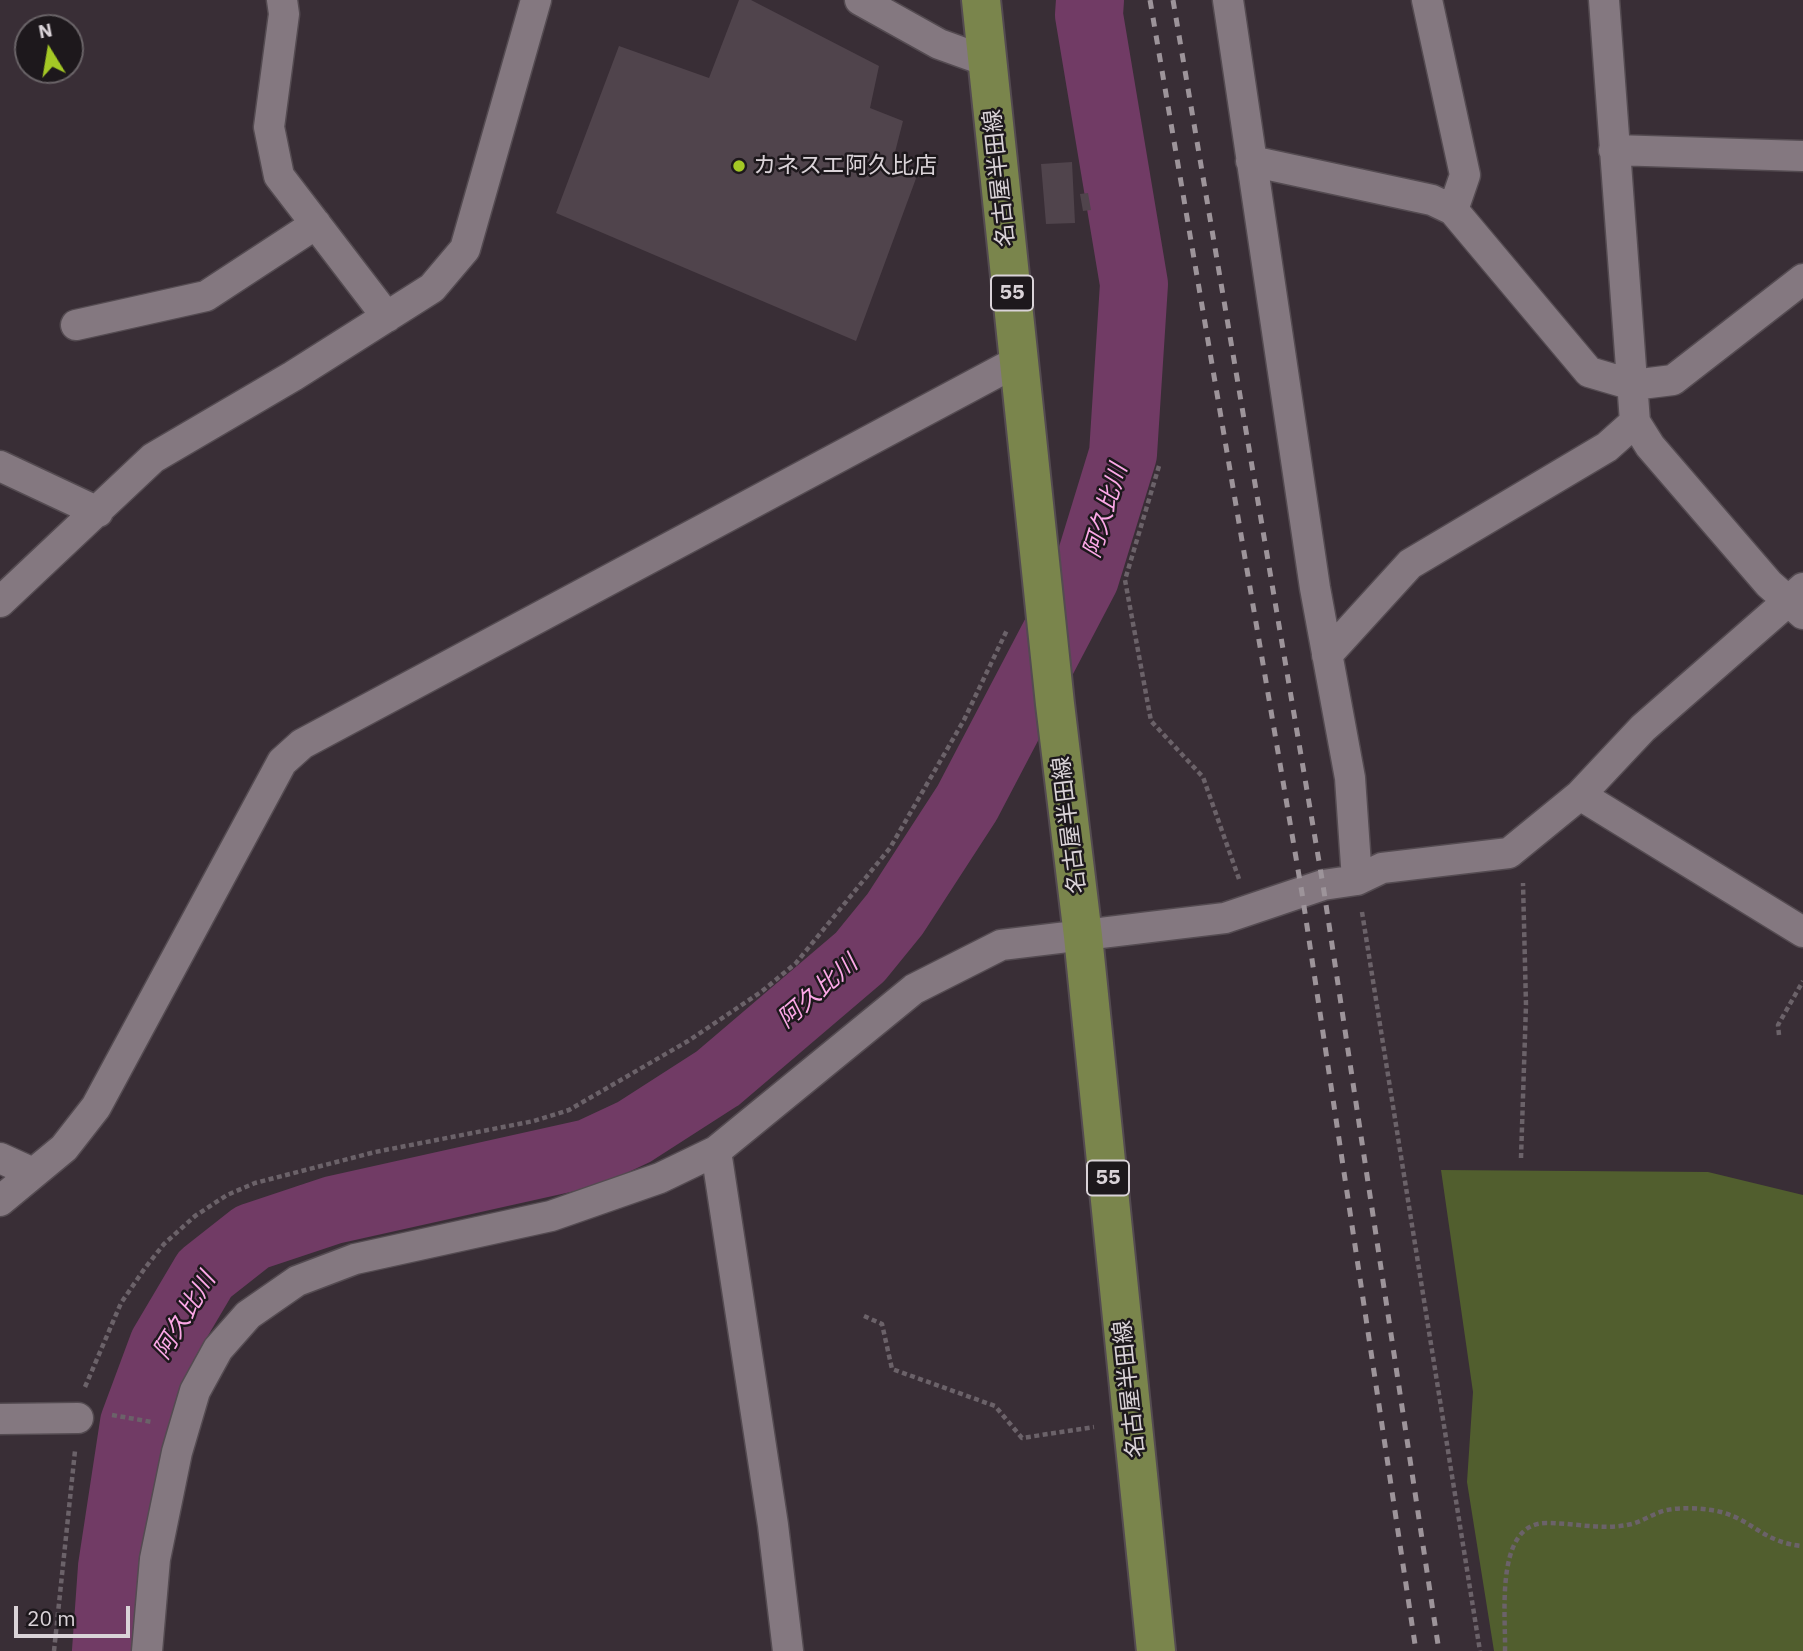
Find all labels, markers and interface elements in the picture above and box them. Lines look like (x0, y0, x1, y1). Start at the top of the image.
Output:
north arrow (14, 14, 84, 84)
text: N (36, 17, 54, 43)
street label: 名古屋半田線 (979, 108, 1021, 248)
place label: カネスエ阿久比店 (753, 152, 937, 180)
marker: カネスエ阿久比店 (731, 158, 747, 174)
road number: 55 (991, 276, 1033, 310)
water label: 阿久比川 (1078, 461, 1134, 561)
street label: 名古屋半田線 (1048, 755, 1092, 895)
water label: 阿久比川 (772, 950, 864, 1034)
road number: 55 (1087, 1160, 1129, 1196)
water label: 阿久比川 (148, 1267, 222, 1365)
street label: 名古屋半田線 (1109, 1319, 1151, 1459)
scale bar (18, 1592, 133, 1636)
text: 20 m (27, 1604, 76, 1632)

